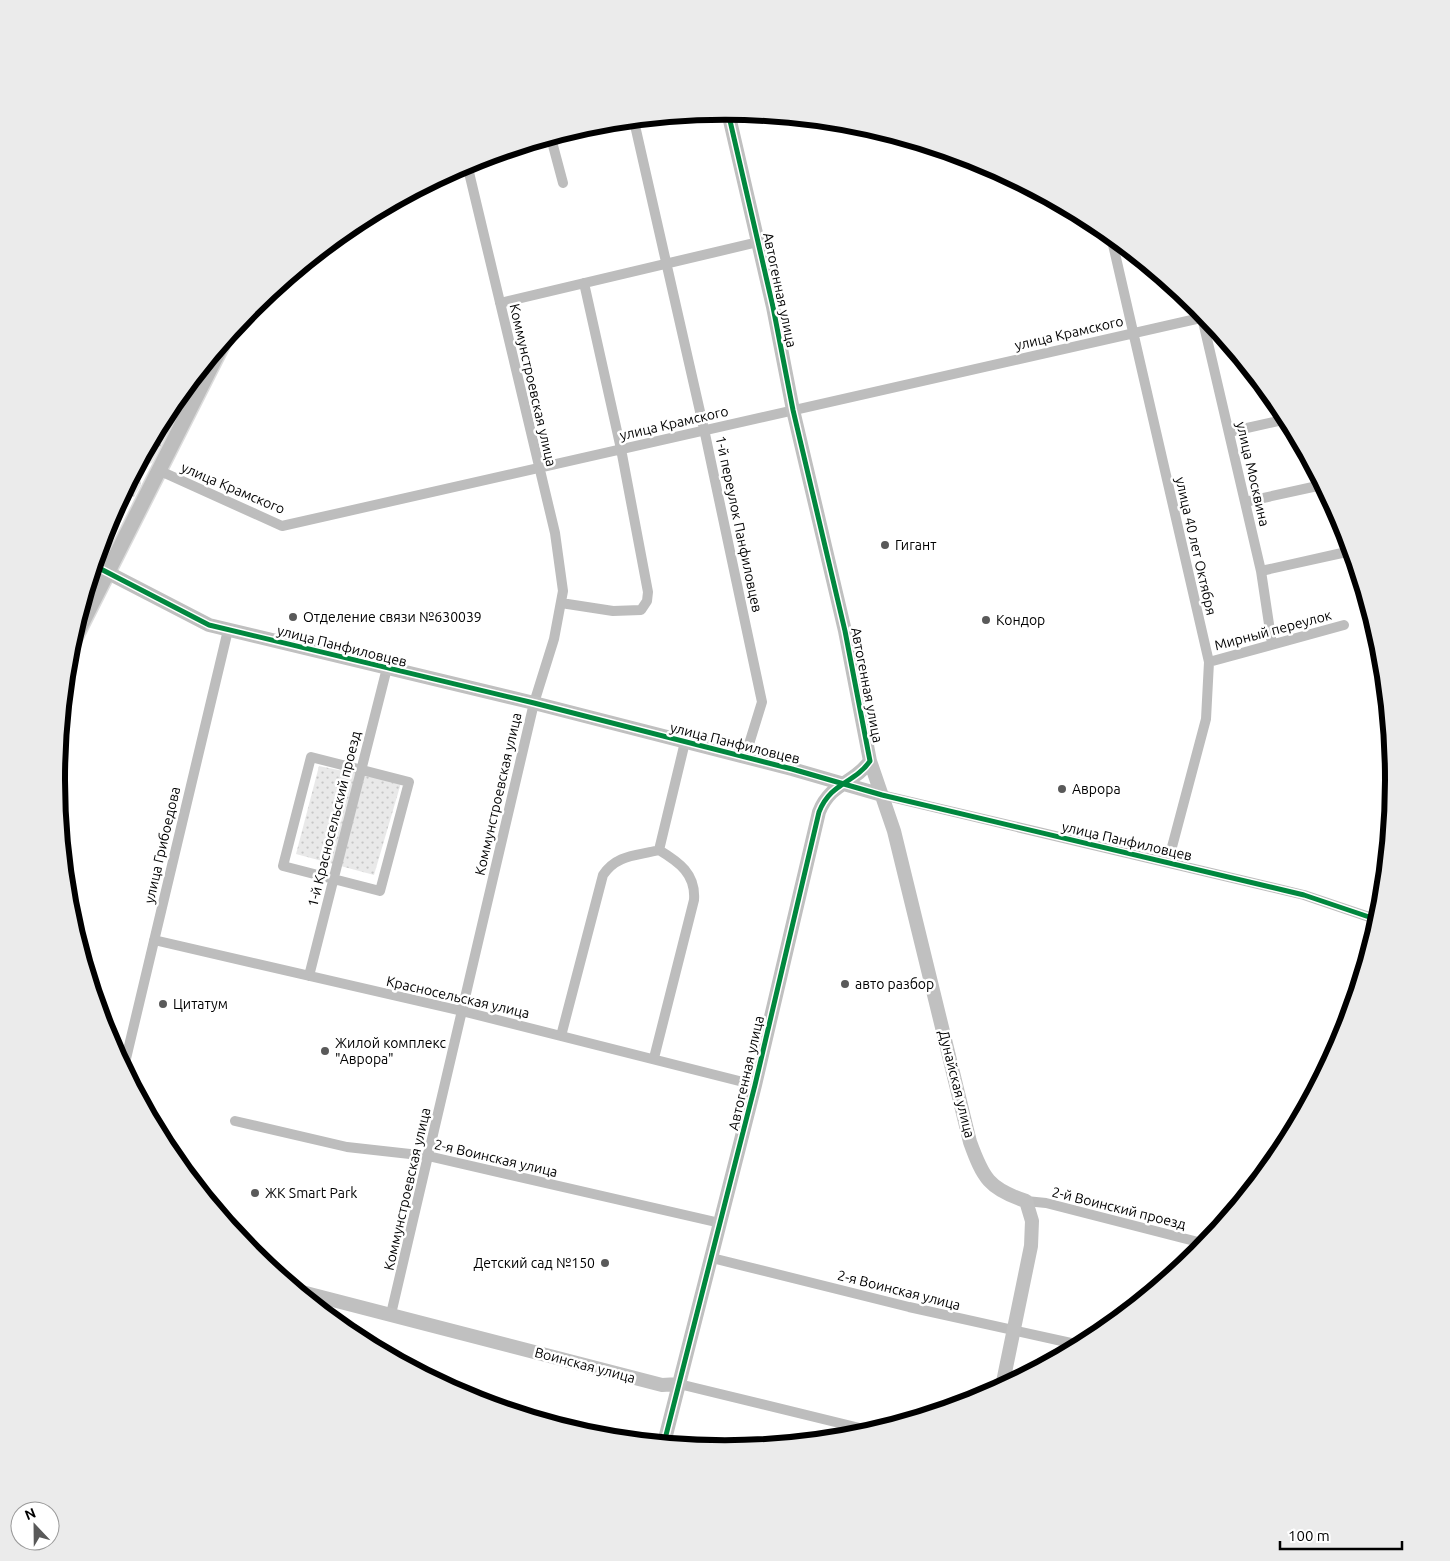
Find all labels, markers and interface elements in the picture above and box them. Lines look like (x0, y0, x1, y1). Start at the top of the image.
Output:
street label: Автогенная улица (760, 231, 800, 349)
street label: Коммунстроевская улица (506, 302, 560, 468)
street label: улица Крамского (1013, 313, 1125, 353)
street label: улица Крамского (618, 403, 730, 443)
street label: улица Москвина (1233, 420, 1273, 528)
street label: 1-й переулок Панфиловцев (712, 434, 766, 614)
street label: улица Крамского (179, 459, 287, 517)
street label: улица 40 лет Октября (1172, 475, 1220, 617)
place label: Гигант (895, 537, 936, 553)
marker: Гигант (879, 539, 891, 551)
street label: Мирный переулок (1213, 607, 1333, 653)
place label: Отделение связи №630039 (303, 609, 482, 625)
marker: Отделение связи №630039 (287, 611, 299, 623)
place label: Кондор (996, 612, 1045, 628)
marker: Кондор (980, 614, 992, 626)
street label: улица Панфиловцев (275, 622, 409, 670)
street label: Автогенная улица (848, 626, 886, 744)
street label: Коммунстроевская улица (471, 711, 525, 877)
street label: улица Панфиловцев (668, 719, 802, 767)
street label: 1-й Красносельский проезд (304, 730, 364, 908)
place label: Аврора (1072, 781, 1121, 797)
marker: Аврора (1056, 783, 1068, 795)
street label: улица Грибоедова (141, 785, 183, 905)
street label: улица Панфиловцев (1060, 818, 1194, 864)
street label: Красносельская улица (385, 973, 531, 1021)
place label: авто разбор (855, 976, 934, 992)
marker: авто разбор (839, 978, 851, 990)
place label: Цитатум (173, 996, 228, 1012)
marker: Цитатум (157, 998, 169, 1010)
street label: Автогенная улица (725, 1014, 767, 1132)
street label: Дунайская улица (936, 1028, 978, 1140)
place label: Жилой комплекс "Аврора" (335, 1035, 446, 1067)
marker: Жилой комплекс "Аврора" (319, 1045, 331, 1057)
street label: Коммунстроевская улица (380, 1106, 434, 1272)
street label: 2-я Воинская улица (433, 1136, 559, 1180)
street label: 2-й Воинский проезд (1050, 1184, 1188, 1232)
place label: ЖК Smart Park (265, 1185, 357, 1201)
marker: ЖК Smart Park (249, 1187, 261, 1199)
place label: Детский сад №150 (474, 1255, 595, 1271)
marker: Детский сад №150 (599, 1257, 611, 1269)
street label: 2-я Воинская улица (836, 1267, 962, 1313)
street label: Воинская улица (533, 1344, 637, 1386)
north arrow (10, 1501, 60, 1551)
text: N (22, 1505, 38, 1523)
scale bar (1280, 1518, 1402, 1550)
text: 100 m (1288, 1527, 1330, 1544)

